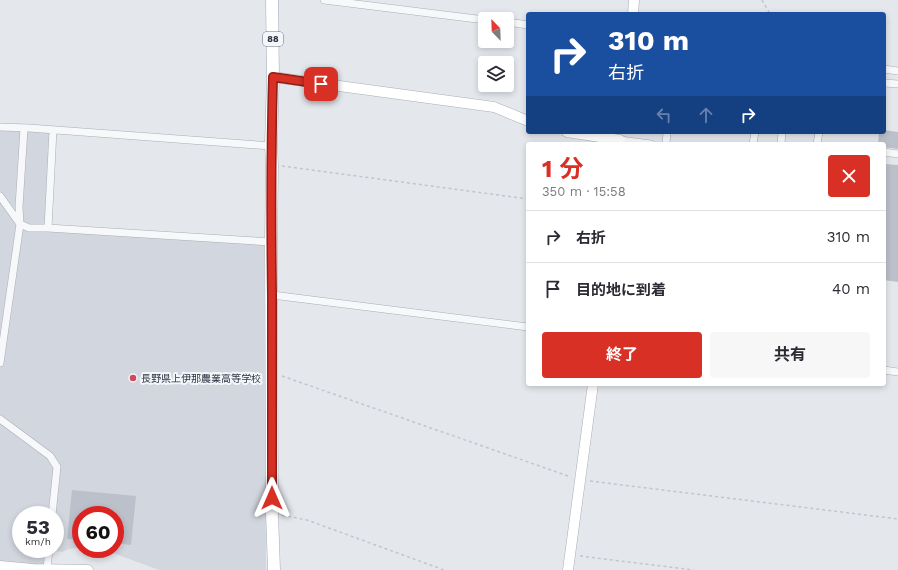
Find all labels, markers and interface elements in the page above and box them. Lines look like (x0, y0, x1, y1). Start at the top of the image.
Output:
north arrow (478, 12, 514, 48)
map controls (478, 12, 514, 92)
text: 310 m (608, 24, 689, 57)
icon: right (542, 28, 594, 80)
road number: 88 (263, 32, 283, 46)
button: layers (478, 56, 514, 92)
text: 右折 (608, 62, 644, 83)
pin (304, 67, 338, 101)
icon: arrive (310, 73, 332, 95)
icon: left (653, 104, 675, 126)
icon: ahead (695, 104, 717, 126)
icon: right (737, 104, 759, 126)
text: 1 分 (542, 155, 583, 183)
button: close (828, 155, 870, 197)
text: 350 m · 15:58 (542, 184, 626, 199)
icon: right (542, 226, 564, 248)
text: 310 m (827, 228, 870, 246)
text: 右折 (576, 229, 606, 247)
icon: arrive (542, 278, 564, 300)
text: 40 m (832, 280, 870, 298)
text: 目的地に到着 (576, 281, 666, 299)
button: 終了 (542, 332, 702, 378)
button: 共有 (710, 332, 870, 378)
marker: 長野県上伊那農業高等学校 (128, 373, 138, 383)
place label: 長野県上伊那農業高等学校 (141, 373, 261, 384)
position arrow (251, 477, 293, 519)
speed limit sign: 60 (72, 506, 124, 558)
text: 53 (26, 515, 50, 539)
text: km/h (25, 536, 51, 547)

